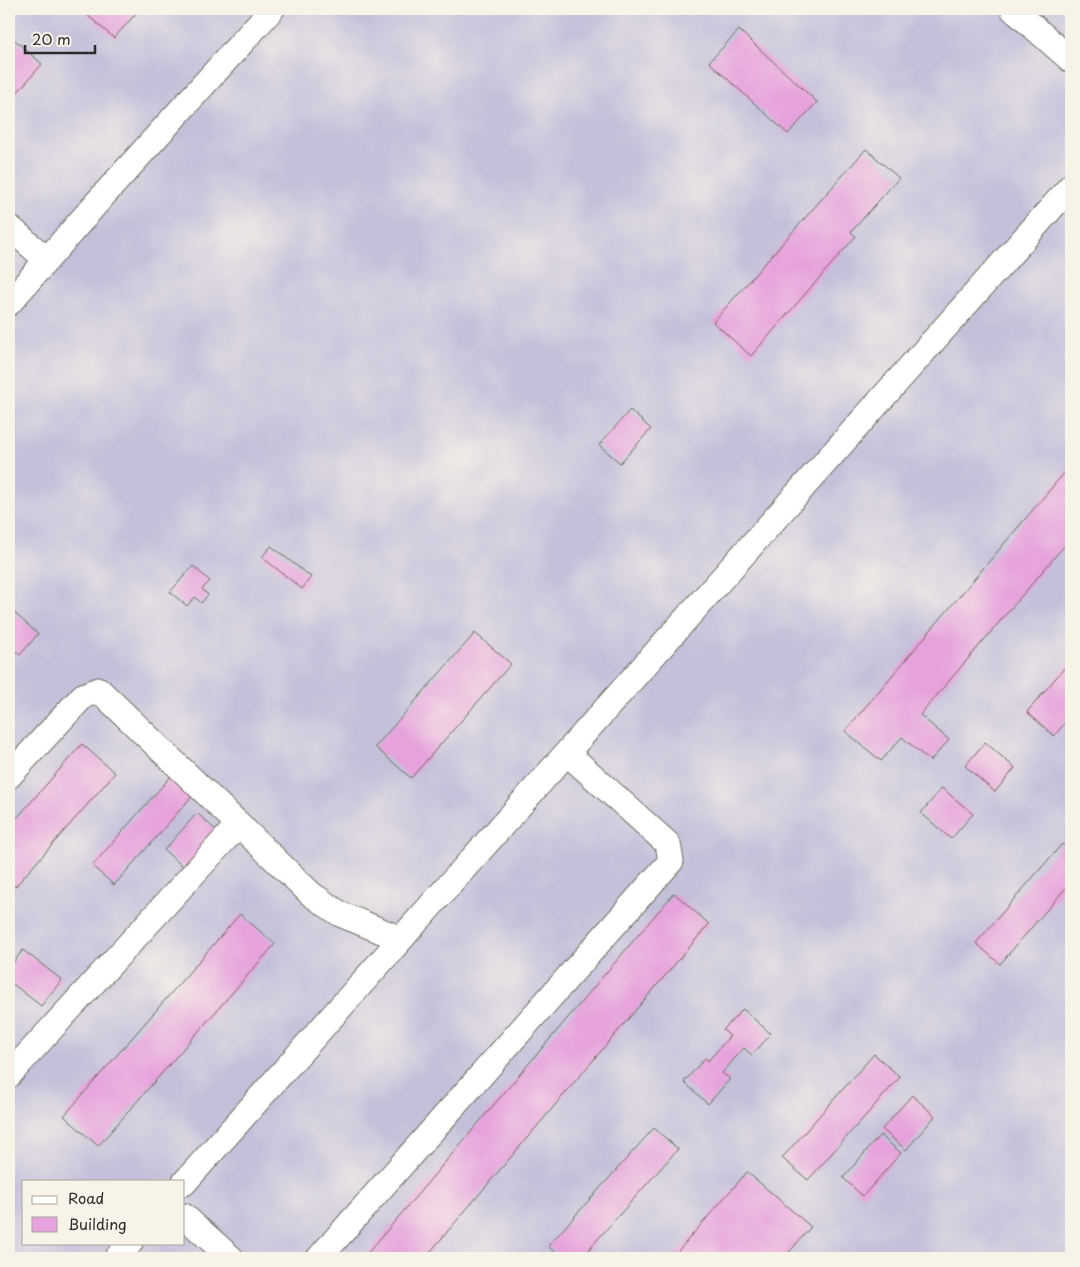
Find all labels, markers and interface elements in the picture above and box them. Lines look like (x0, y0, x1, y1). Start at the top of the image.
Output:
scale bar (25, 22, 95, 54)
text: 20 m (32, 27, 71, 50)
legend (22, 1180, 185, 1244)
text: Road (68, 1186, 104, 1209)
text: Building (68, 1212, 127, 1235)

